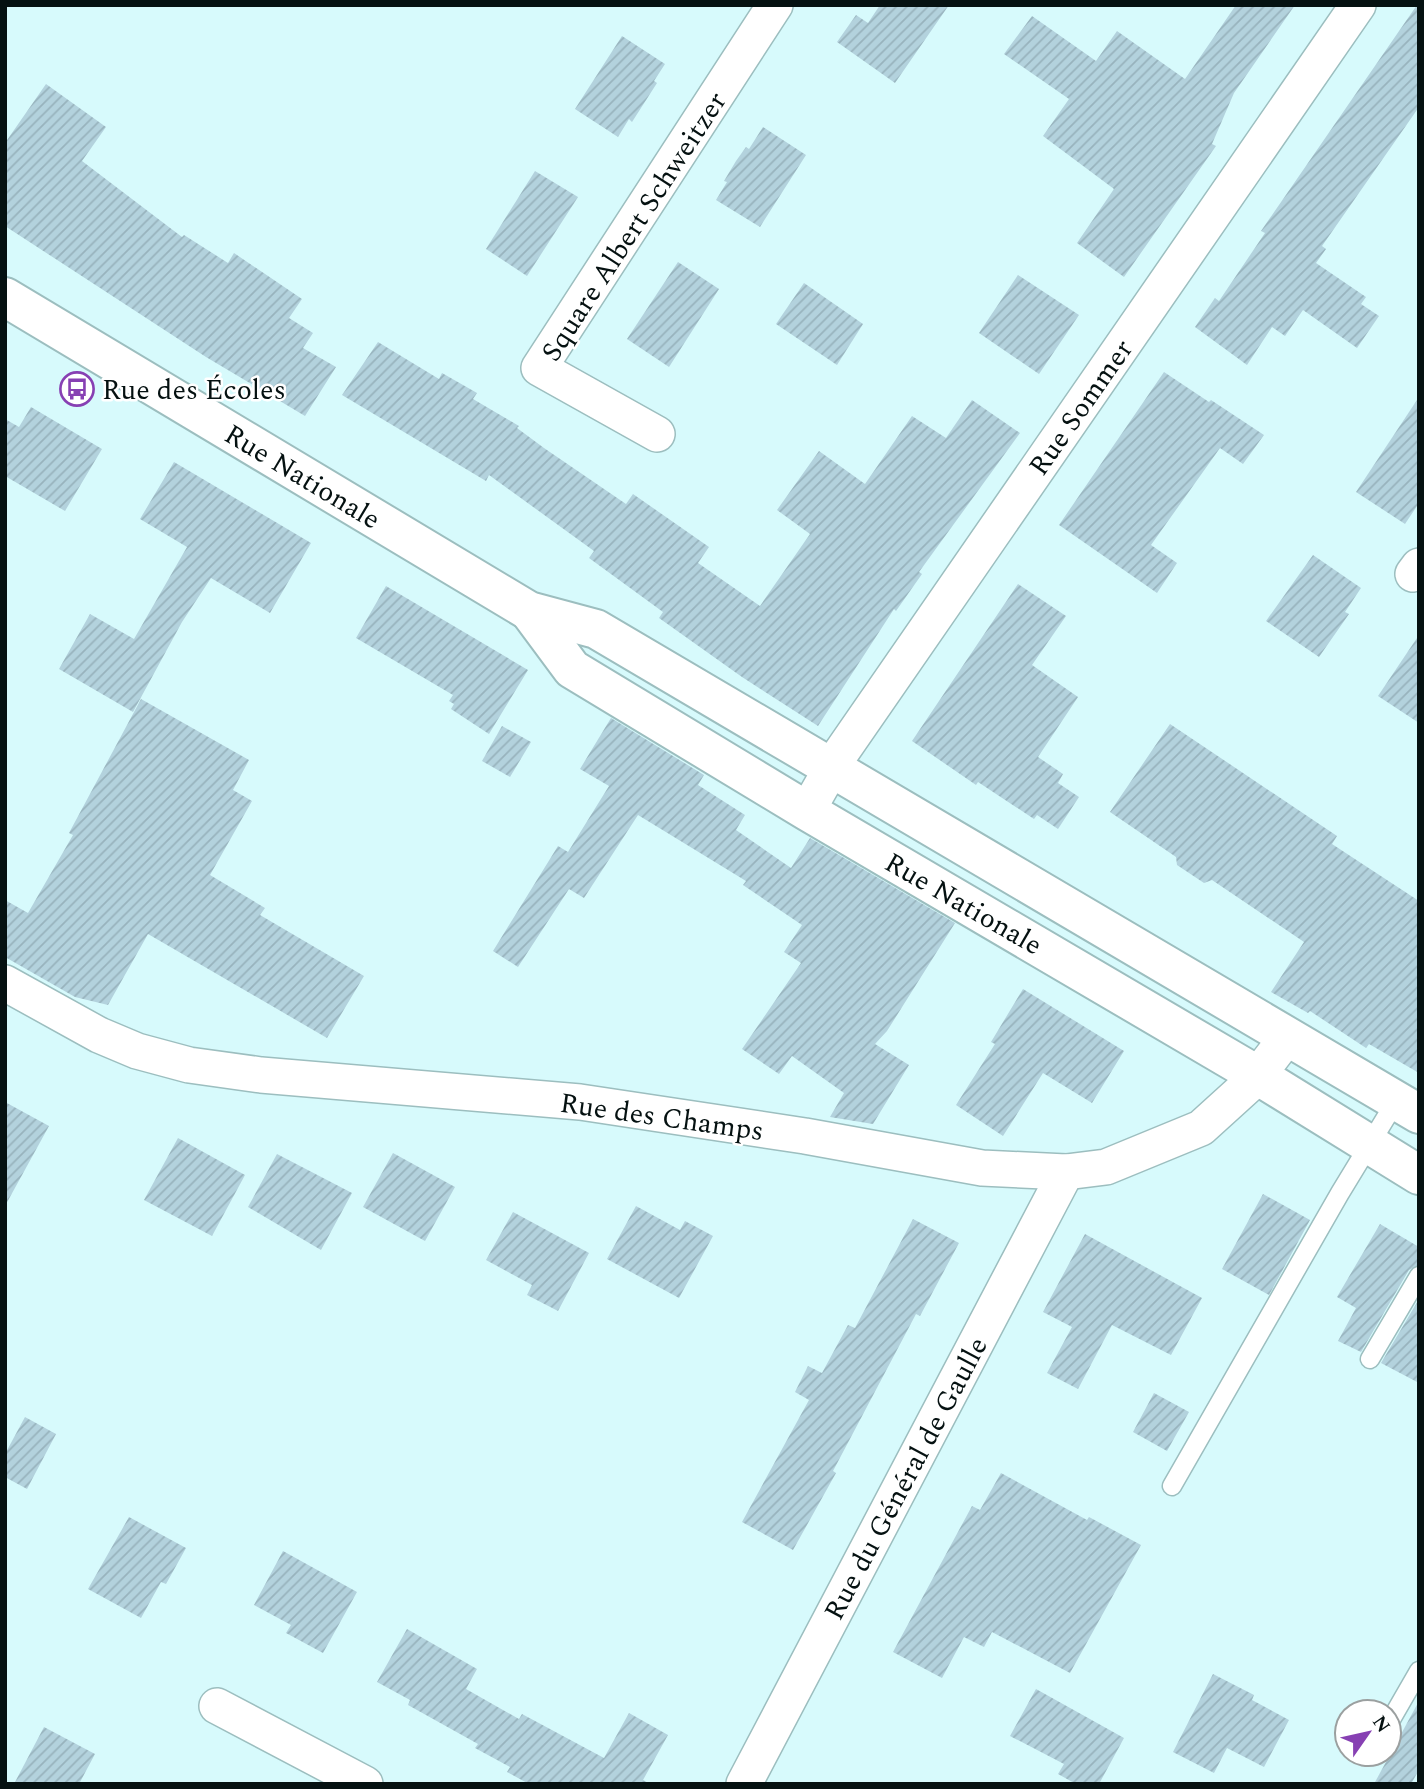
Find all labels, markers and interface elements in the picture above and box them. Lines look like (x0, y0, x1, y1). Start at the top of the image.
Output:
street label: Square Albert Schweitzer (531, 83, 738, 370)
street label: Rue Sommer (1018, 331, 1144, 485)
place label: Rue des Écoles (102, 369, 286, 412)
bus stop icon: Rue des Écoles (58, 370, 96, 408)
street label: Rue Nationale (216, 414, 389, 541)
street label: Rue Nationale (876, 842, 1050, 967)
street label: Rue des Champs (557, 1082, 766, 1153)
street label: Rue du Général de Gaulle (813, 1329, 999, 1628)
north arrow (1333, 1698, 1403, 1768)
text: N (1364, 1710, 1397, 1739)

